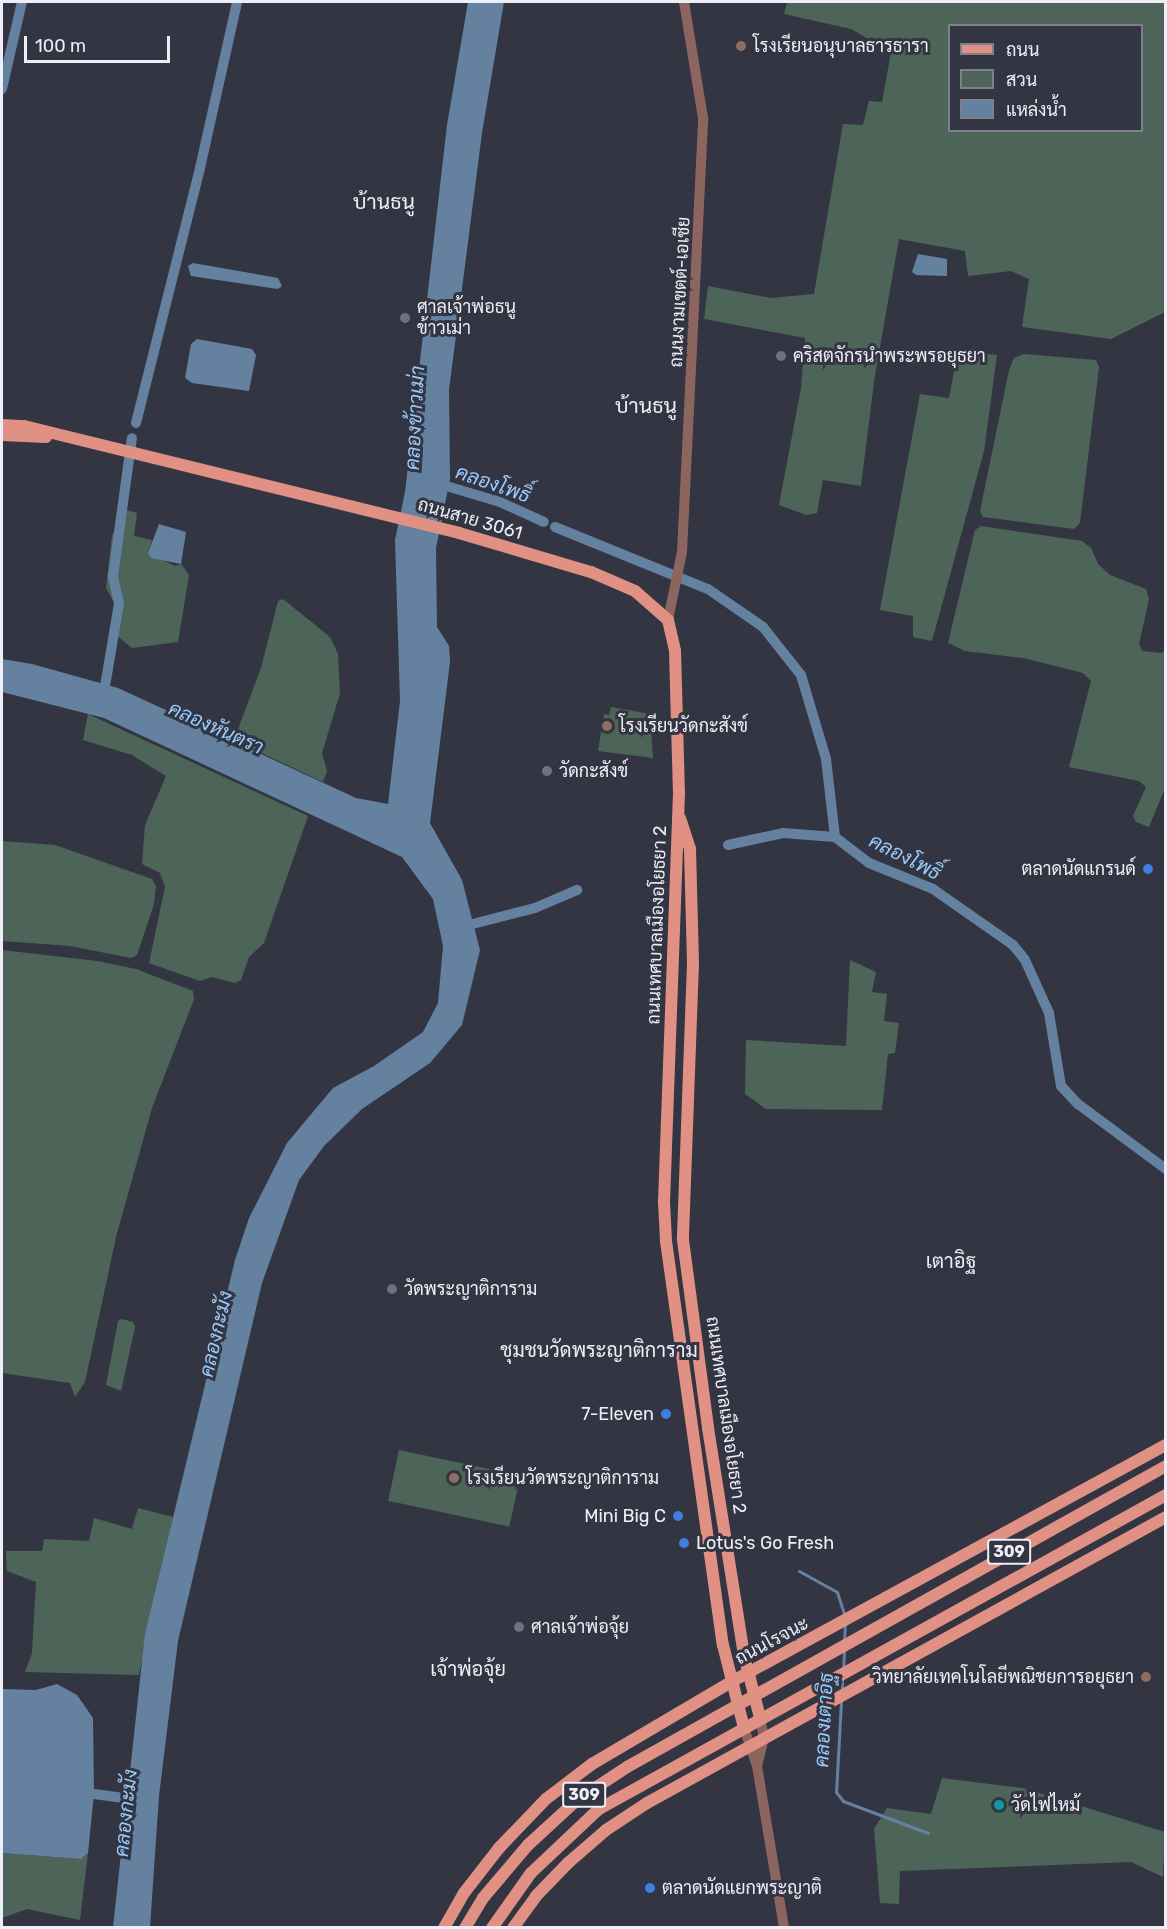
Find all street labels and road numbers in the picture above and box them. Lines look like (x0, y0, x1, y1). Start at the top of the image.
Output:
street label: ถนนงามเขตต์-เอเชีย (665, 216, 695, 368)
street label: ถนนสาย 3061 (415, 494, 525, 544)
street label: ถนนเทศบาลเมืองอโยธยา 2 (643, 825, 671, 1025)
street label: ถนนเทศบาลเมืองอโยธยา 2 (701, 1315, 751, 1515)
road number: 309 (986, 1539, 1032, 1565)
street label: ถนนโรจนะ (732, 1613, 812, 1669)
road number: 309 (562, 1782, 606, 1808)

